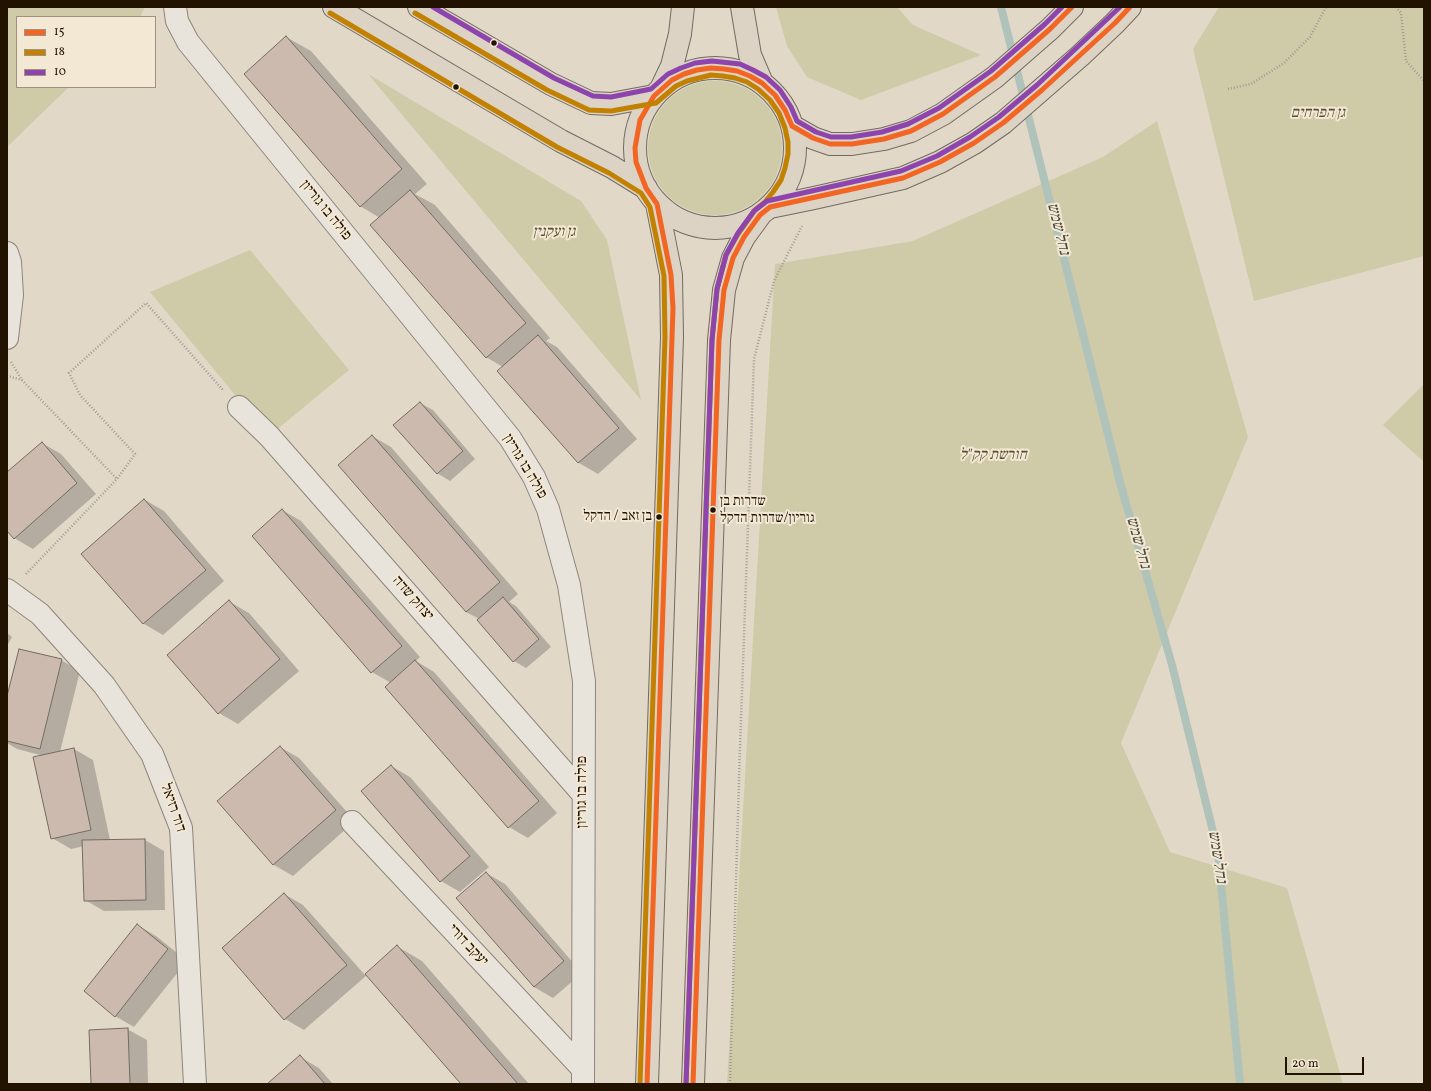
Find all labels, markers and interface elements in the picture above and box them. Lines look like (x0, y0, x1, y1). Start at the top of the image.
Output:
legend (16, 16, 156, 88)
text: 15 (54, 24, 64, 40)
unlabelled marker (489, 38, 499, 48)
text: 18 (54, 44, 65, 60)
text: 10 (54, 64, 66, 80)
unlabelled marker (451, 82, 461, 92)
park label: גן הפרחים (1291, 105, 1345, 123)
street label: פולה בו גוריון (295, 177, 355, 245)
water label: נחל שמש (1041, 201, 1073, 257)
park label: גן ועקנין (533, 224, 575, 242)
street label: פולה בו גוריון (498, 431, 550, 503)
park label: חורשת קק"ל (959, 447, 1027, 465)
place label: שדרות בן גוריון/שדרות הדקל (720, 494, 815, 526)
marker: שדרות בן גוריון/שדרות הדקל (708, 505, 718, 515)
place label: בן זאב / הדקל (583, 509, 652, 525)
marker: בן זאב / הדקל (654, 512, 664, 522)
water label: נחל שמש (1120, 515, 1154, 571)
street label: יצחק שדה (388, 573, 436, 625)
street label: פולה בו גוריון (574, 756, 592, 828)
street label: דוד רזיאל (155, 781, 189, 835)
water label: נחל שמש (1202, 829, 1230, 885)
street label: יעקב דורי (443, 921, 491, 971)
scale bar (1287, 1049, 1366, 1075)
text: 20 m (1292, 1056, 1319, 1072)

